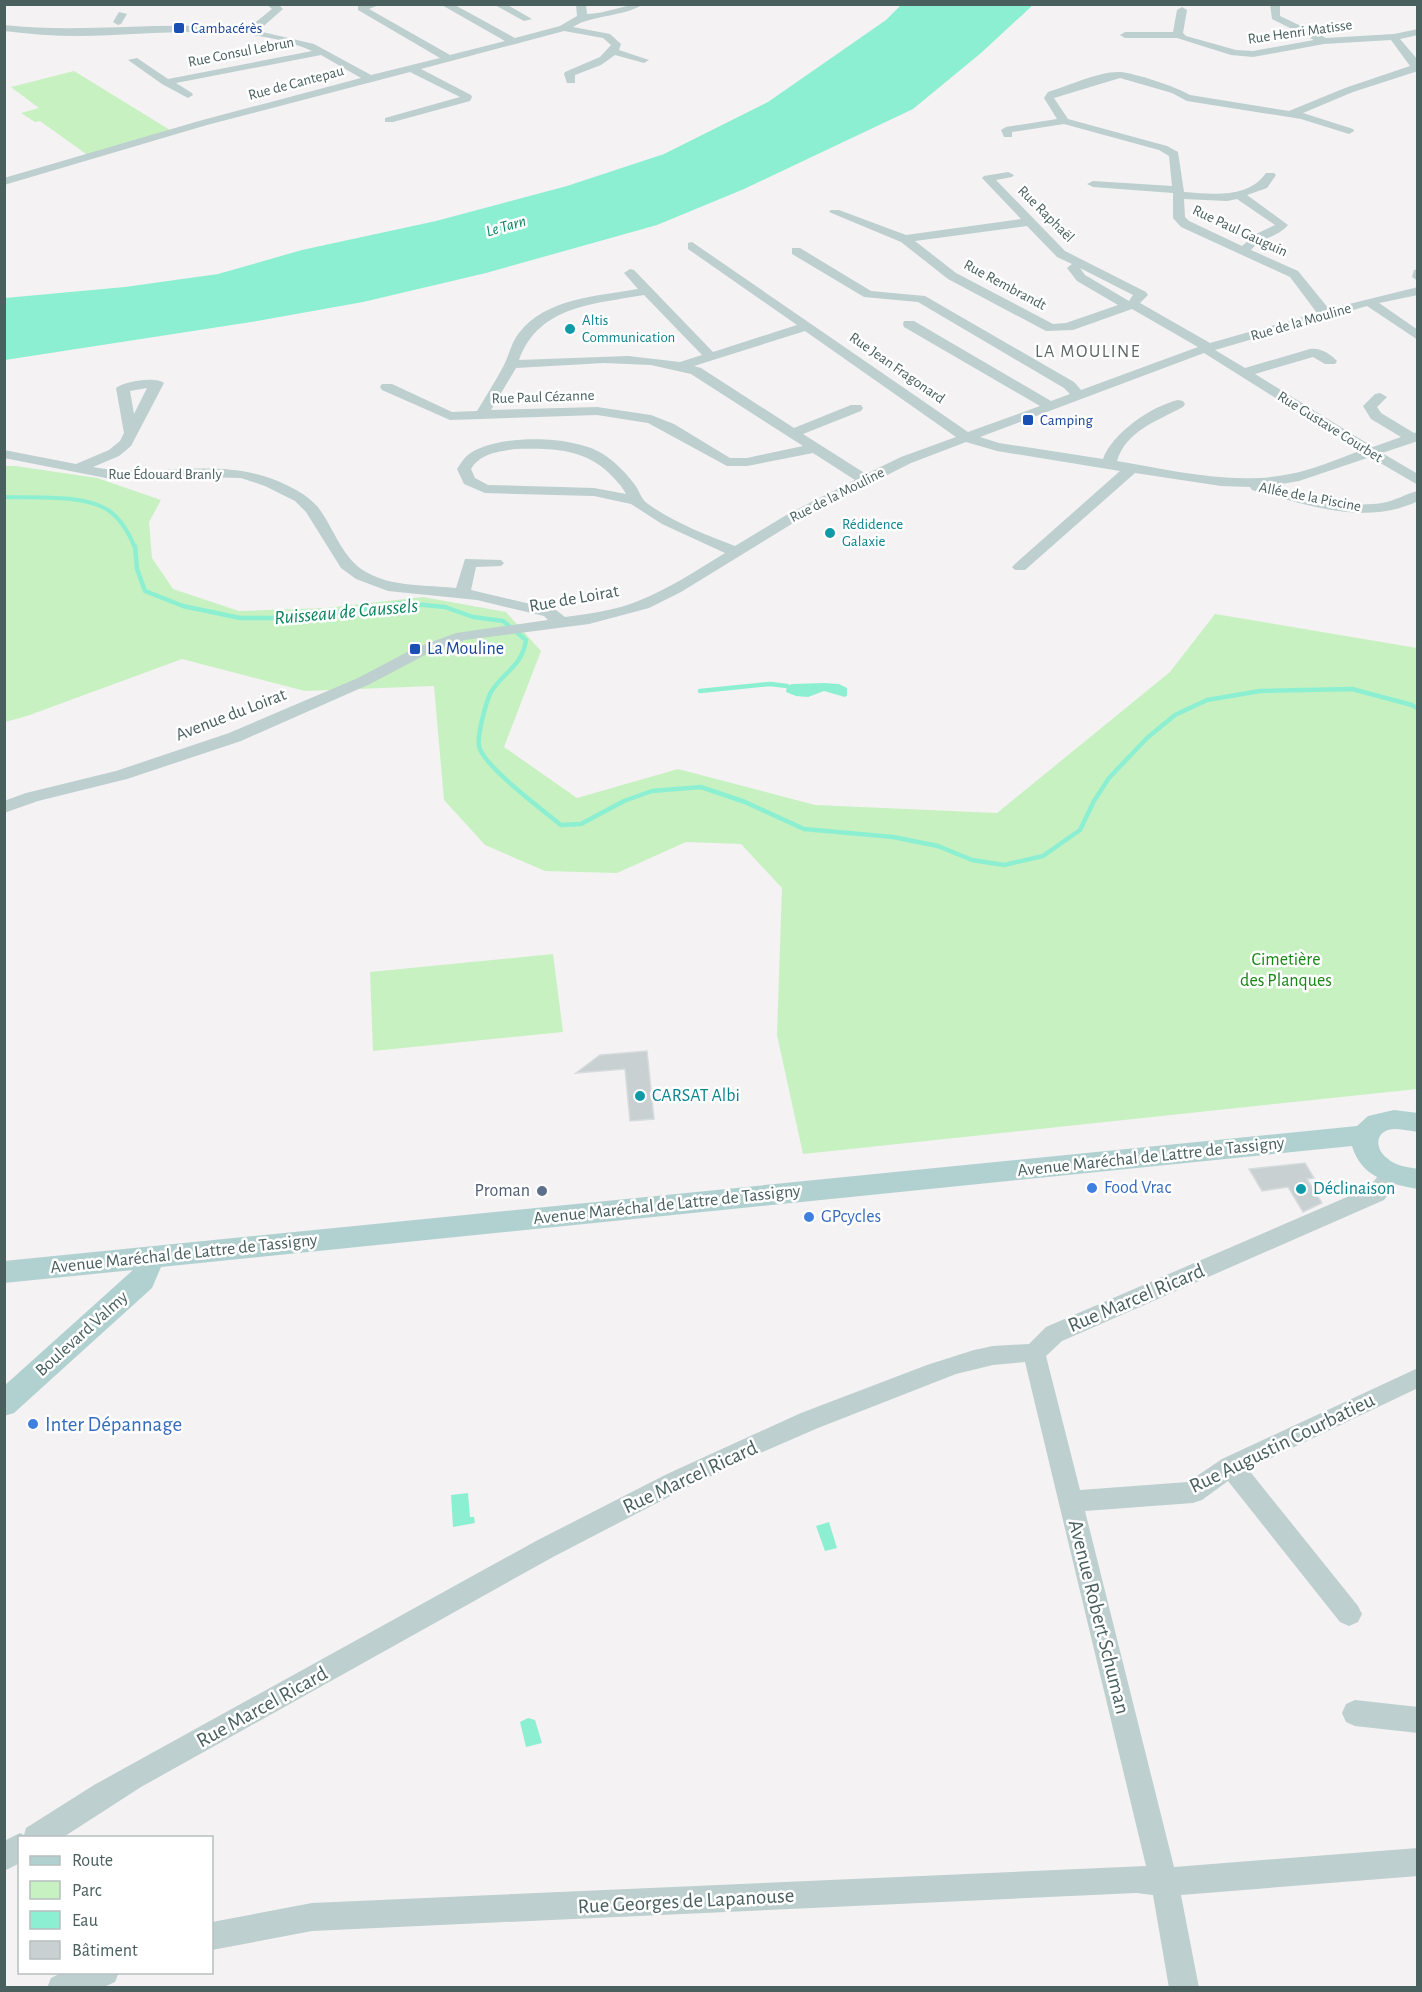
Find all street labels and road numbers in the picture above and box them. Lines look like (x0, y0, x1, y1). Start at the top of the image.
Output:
street label: Rue Henri Matisse (1247, 17, 1353, 47)
street label: Rue Consul Lebrun (187, 34, 295, 70)
street label: Rue de Cantepau (247, 63, 346, 103)
street label: Rue Raphaël (1015, 183, 1077, 245)
street label: Rue Paul Gauguin (1190, 202, 1290, 260)
street label: Rue Rembrandt (961, 257, 1049, 313)
street label: Rue de la Mouline (1249, 300, 1353, 344)
street label: Rue Jean Fragonard (847, 330, 948, 407)
street label: Rue Paul Cézanne (491, 388, 595, 406)
street label: Rue Gustave Courbet (1275, 389, 1385, 465)
street label: Rue Édouard Branly (108, 465, 222, 482)
street label: Rue de la Mouline (787, 465, 887, 525)
street label: Allée de la Piscine (1258, 480, 1362, 514)
street label: Rue de Loirat (528, 582, 621, 616)
street label: Avenue du Loirat (173, 686, 289, 744)
street label: Avenue Maréchal de Lattre de Tassigny (1017, 1134, 1286, 1180)
street label: Avenue Maréchal de Lattre de Tassigny (533, 1182, 802, 1228)
street label: Avenue Maréchal de Lattre de Tassigny (50, 1231, 319, 1277)
street label: Rue Marcel Ricard (1065, 1260, 1207, 1336)
street label: Boulevard Valmy (32, 1288, 132, 1380)
street label: Rue Augustin Courbatieu (1186, 1389, 1378, 1497)
street label: Rue Marcel Ricard (619, 1437, 761, 1517)
street label: Avenue Robert Schuman (1065, 1518, 1133, 1716)
street label: Rue Marcel Ricard (193, 1662, 331, 1752)
street label: Rue Georges de Lapanouse (577, 1885, 795, 1917)

